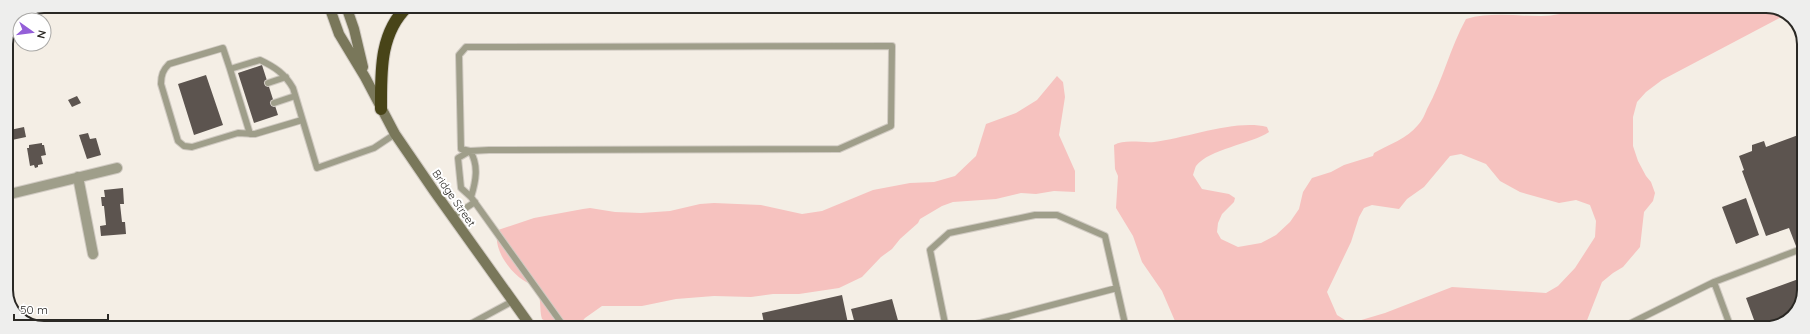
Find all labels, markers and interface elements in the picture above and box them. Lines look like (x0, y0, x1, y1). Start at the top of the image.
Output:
north arrow (12, 12, 52, 52)
text: N (34, 29, 49, 40)
street label: Bridge Street (429, 167, 479, 229)
scale bar (14, 296, 108, 322)
text: 50 m (20, 302, 48, 317)

